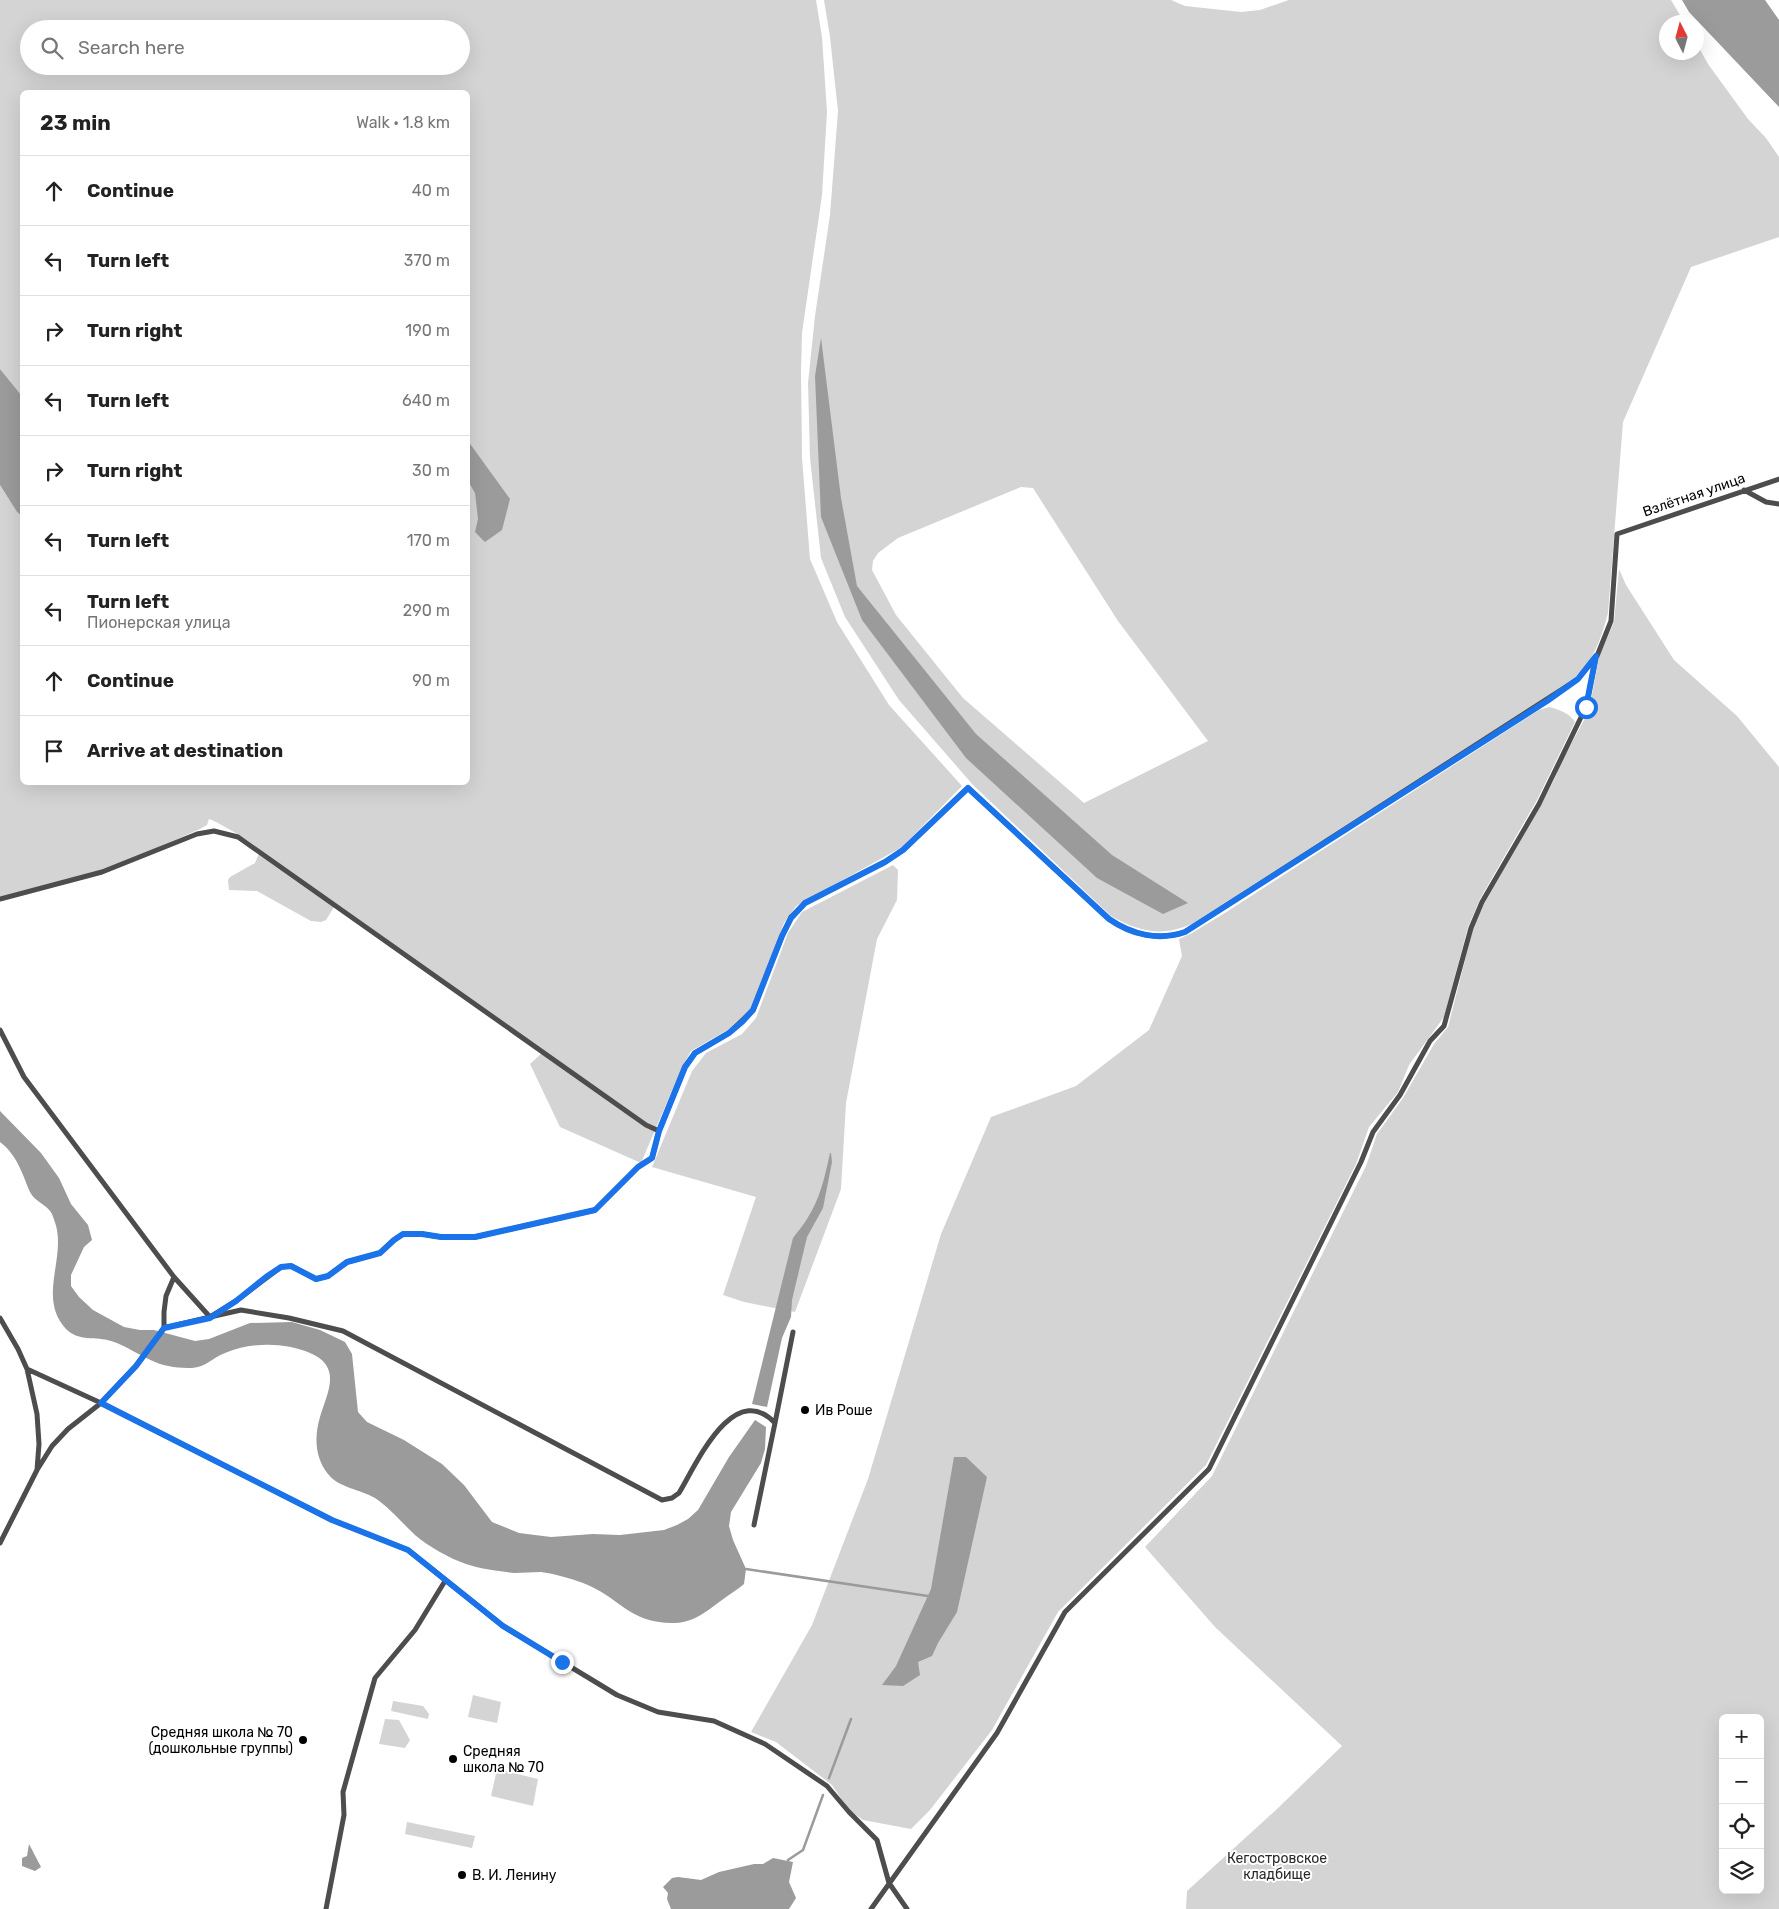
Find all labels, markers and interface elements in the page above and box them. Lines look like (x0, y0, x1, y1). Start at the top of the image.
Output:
north arrow (1659, 15, 1704, 60)
search box (20, 20, 470, 75)
icon: search (38, 34, 66, 62)
text: Search here (78, 36, 185, 59)
text: 23 min (40, 110, 111, 135)
text: Walk · 1.8 km (356, 113, 450, 132)
icon: ahead (40, 177, 68, 205)
text: Continue (87, 179, 174, 202)
text: 40 m (412, 181, 450, 200)
icon: left (40, 247, 68, 275)
text: Turn left (87, 249, 169, 272)
text: 370 m (404, 251, 450, 270)
icon: right (40, 317, 68, 345)
text: Turn right (87, 319, 182, 342)
text: 190 m (405, 321, 450, 340)
icon: left (40, 387, 68, 415)
text: Turn left (87, 389, 169, 412)
text: 640 m (402, 391, 450, 410)
icon: right (40, 457, 68, 485)
text: Turn right (87, 459, 182, 482)
text: 30 m (412, 461, 450, 480)
street label: Взлётная улица (1641, 470, 1747, 520)
icon: left (40, 527, 68, 555)
text: Turn left (87, 529, 169, 552)
text: 170 m (407, 531, 450, 550)
text: Turn left (87, 590, 169, 613)
icon: left (40, 597, 68, 625)
text: 290 m (403, 601, 450, 620)
text: Пионерская улица (87, 613, 231, 632)
icon: ahead (40, 667, 68, 695)
text: Continue (87, 669, 174, 692)
text: 90 m (412, 671, 450, 690)
route start (1575, 696, 1598, 719)
icon: arrive (40, 737, 68, 765)
text: Arrive at destination (87, 739, 283, 762)
place label: Ив Роше (815, 1402, 873, 1419)
marker: Ив Роше (799, 1404, 811, 1416)
route end (551, 1651, 574, 1674)
map controls (1719, 1714, 1764, 1894)
button: + (1719, 1714, 1764, 1759)
place label: Средняя школа № 70 (дошкольные группы) (148, 1724, 293, 1757)
marker: Средняя школа № 70 (дошкольные группы) (297, 1734, 309, 1746)
place label: Средняя школа № 70 (463, 1743, 544, 1776)
marker: Средняя школа № 70 (447, 1753, 459, 1765)
button: − (1719, 1759, 1764, 1804)
button: locate (1719, 1804, 1764, 1849)
button: layers (1719, 1849, 1764, 1894)
park label: Кегостровское кладбище (1227, 1850, 1327, 1883)
place label: В. И. Ленину (472, 1867, 557, 1884)
marker: В. И. Ленину (456, 1869, 468, 1881)

